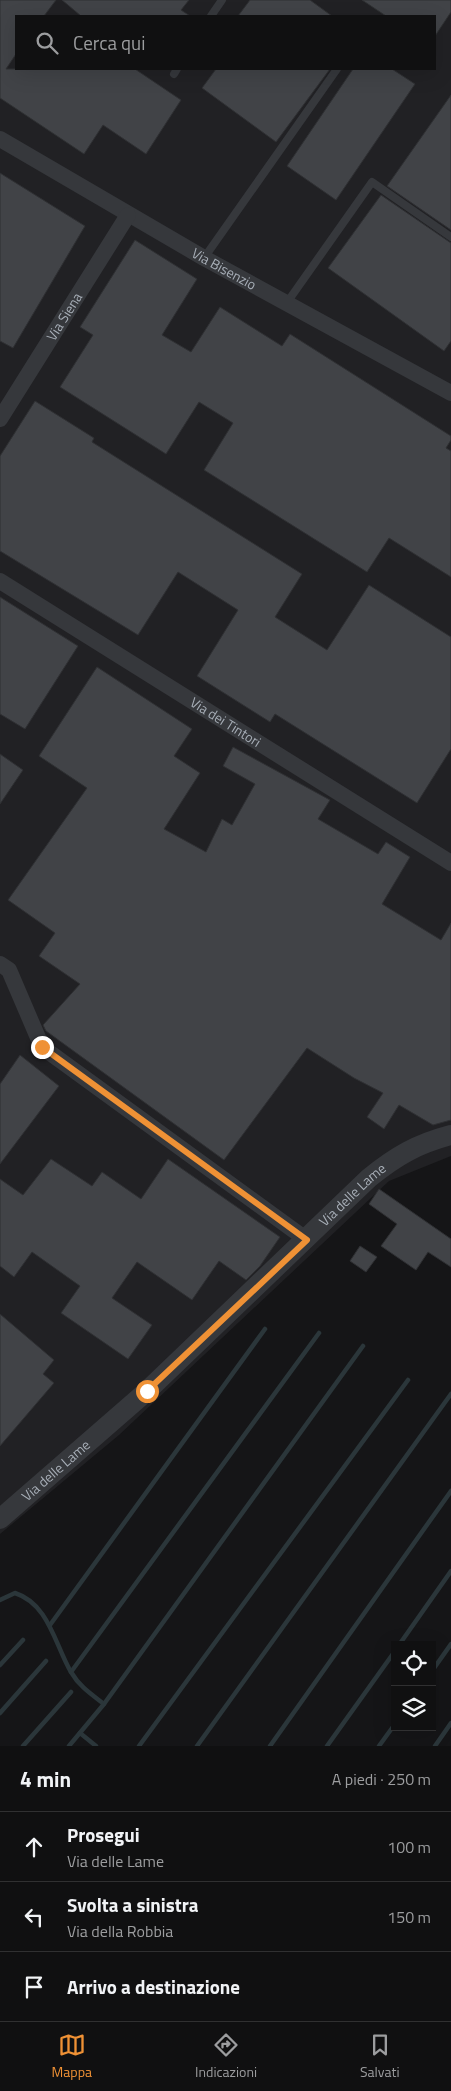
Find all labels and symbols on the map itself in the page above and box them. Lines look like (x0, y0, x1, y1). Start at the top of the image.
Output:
street label: Via Bisenzio (188, 242, 260, 295)
street label: Via Siena (41, 288, 87, 345)
street label: Via dei Tintori (186, 691, 265, 752)
route end (31, 1036, 54, 1059)
street label: Via delle Lame (314, 1158, 390, 1231)
route start (136, 1380, 159, 1403)
street label: Via delle Lame (17, 1434, 94, 1506)

